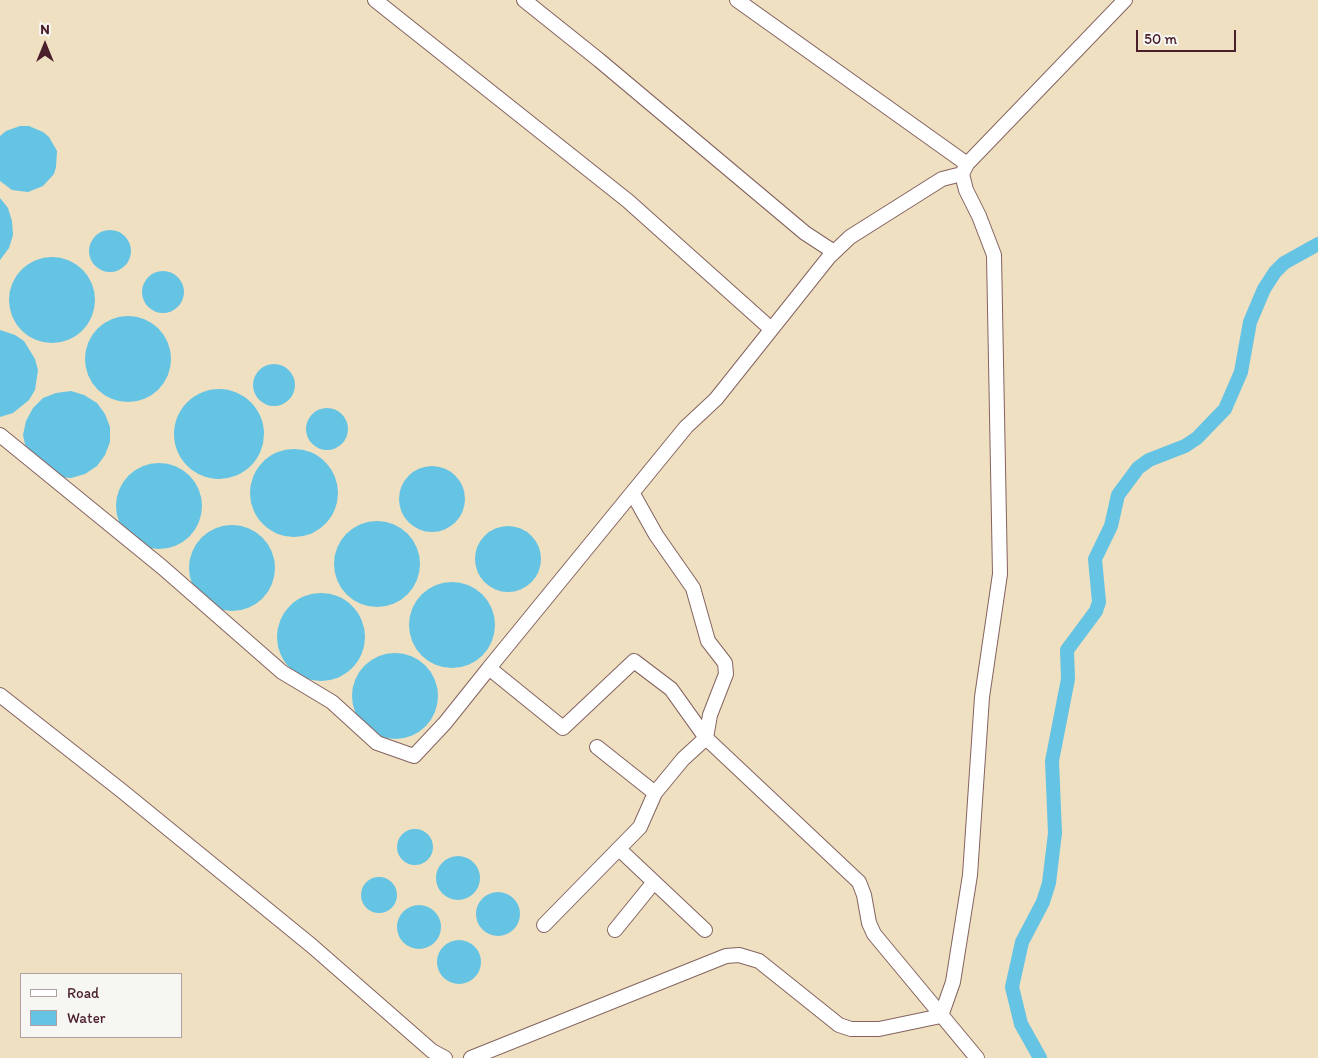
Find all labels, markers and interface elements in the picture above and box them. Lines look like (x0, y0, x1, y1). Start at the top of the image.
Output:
north arrow (20, 20, 70, 70)
scale bar (1138, 20, 1238, 52)
text: N (40, 21, 50, 38)
text: 50 m (1144, 30, 1177, 48)
legend (20, 973, 182, 1038)
text: Road (67, 984, 99, 1002)
text: Water (67, 1009, 105, 1027)

